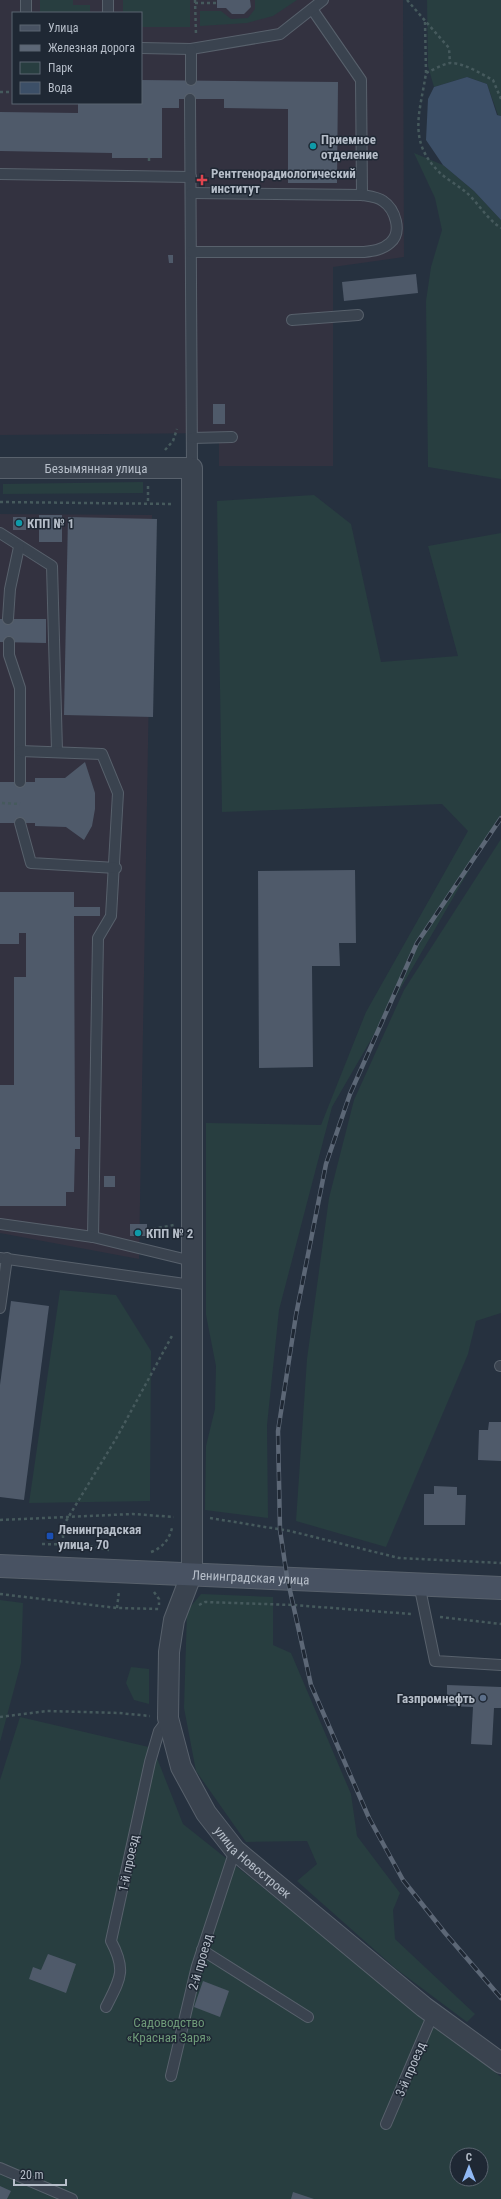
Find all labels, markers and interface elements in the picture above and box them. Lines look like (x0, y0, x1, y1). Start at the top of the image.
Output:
legend (12, 12, 142, 104)
text: Улица (48, 21, 79, 35)
text: Железная дорога (48, 41, 135, 55)
text: Парк (48, 61, 73, 75)
text: Вода (48, 81, 73, 95)
place label: Приемное отделение (321, 132, 378, 162)
marker: Приемное отделение (308, 141, 318, 151)
place label: Рентгенорадиологический институт (211, 166, 356, 196)
marker: Рентгенорадиологический институт (196, 174, 208, 186)
street label: Безымянная улица (45, 461, 147, 476)
place label: КПП № 1 (27, 516, 74, 531)
marker: КПП № 1 (14, 518, 24, 528)
place label: КПП № 2 (146, 1226, 194, 1241)
marker: КПП № 2 (133, 1228, 143, 1238)
place label: Ленинградская улица, 70 (58, 1522, 141, 1552)
marker: Ленинградская улица, 70 (45, 1531, 55, 1541)
street label: Ленинградская улица (192, 1567, 310, 1588)
place label: Газпромнефть (397, 1691, 476, 1706)
marker: Газпромнефть (478, 1693, 488, 1703)
street label: улица Новостроек (211, 1823, 294, 1902)
street label: 1-й проезд (115, 1833, 142, 1893)
street label: 2-й проезд (185, 1932, 216, 1992)
park label: Садоводство «Красная Заря» (127, 2015, 211, 2045)
street label: 3-й проезд (392, 2040, 429, 2099)
north arrow (449, 2147, 489, 2187)
text: С (466, 2151, 472, 2164)
scale bar (14, 2161, 66, 2187)
text: 20 m (20, 2168, 44, 2182)

